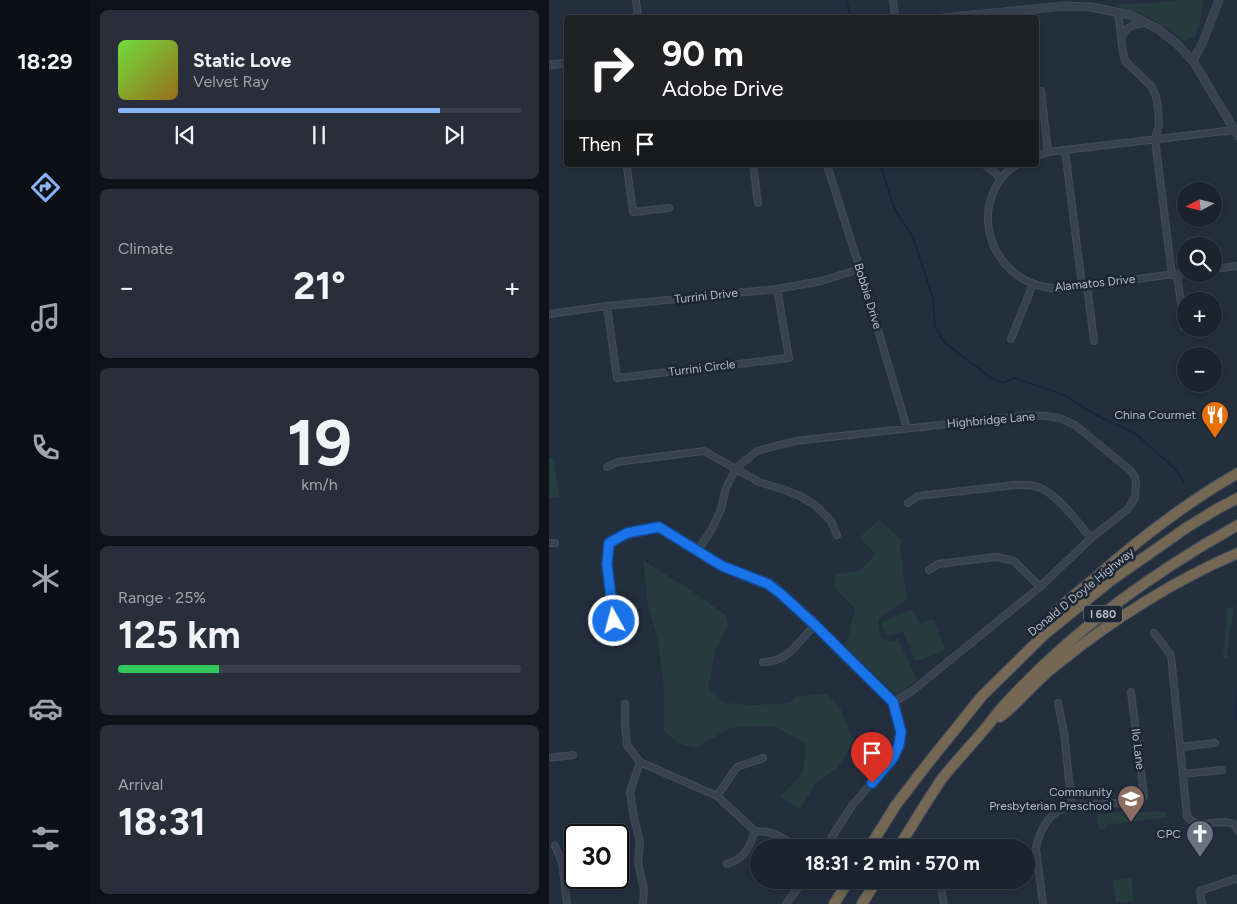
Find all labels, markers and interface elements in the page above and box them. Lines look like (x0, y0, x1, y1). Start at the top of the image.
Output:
text: 90 m (662, 33, 744, 75)
icon: right (579, 35, 644, 100)
text: 18:29 (18, 48, 72, 75)
text: Static Love (193, 49, 291, 72)
text: Velvet Ray (193, 72, 269, 91)
text: Adobe Drive (662, 75, 784, 102)
icon: previous (171, 121, 199, 149)
icon: pause (305, 121, 333, 149)
icon: next (440, 121, 468, 149)
icon: arrive (631, 130, 659, 158)
text: Then (579, 133, 621, 156)
icon: directions (28, 170, 63, 205)
north arrow (1177, 182, 1221, 228)
map controls (1177, 182, 1222, 392)
button: search (1177, 237, 1222, 282)
text: Climate (118, 239, 173, 258)
street label: Bobbie Drive (851, 261, 885, 331)
text: 21° (293, 263, 346, 309)
text: − (118, 270, 135, 304)
text: + (504, 270, 521, 304)
street label: Alamatos Drive (1054, 272, 1136, 294)
street label: Turrini Drive (674, 286, 739, 306)
button: + (1177, 292, 1222, 337)
icon: music (28, 300, 63, 335)
button: − (1177, 347, 1222, 392)
street label: Turrini Circle (668, 357, 737, 379)
restaurant icon: China Courmet (1200, 400, 1230, 439)
text: 19 (287, 403, 352, 481)
place label: China Courmet (1114, 408, 1196, 422)
street label: Highbridge Lane (946, 409, 1036, 431)
icon: phone (28, 430, 63, 465)
text: km/h (301, 475, 338, 494)
street label: Donald D Doyle Highway (1025, 544, 1137, 639)
icon: climate (28, 561, 63, 596)
text: Range · 25% (118, 588, 206, 607)
position arrow (587, 594, 639, 646)
road number: I 680 (1084, 606, 1122, 622)
text: 125 km (118, 612, 241, 658)
icon: car (28, 691, 63, 726)
street label: Ilo Lane (1129, 728, 1148, 771)
pin (851, 732, 893, 783)
icon: arrive (858, 739, 886, 767)
text: Arrival (118, 775, 163, 794)
school or university icon: Community Presbyterian Preschool (1116, 784, 1146, 823)
place label: Community Presbyterian Preschool (989, 785, 1113, 813)
text: 18:31 (118, 799, 206, 845)
church icon: CPC (1185, 819, 1215, 858)
icon: filters (28, 821, 63, 856)
speed limit sign: 30 (564, 824, 629, 889)
place label: CPC (1157, 827, 1181, 841)
text: 18:31 · 2 min · 570 m (805, 852, 980, 875)

